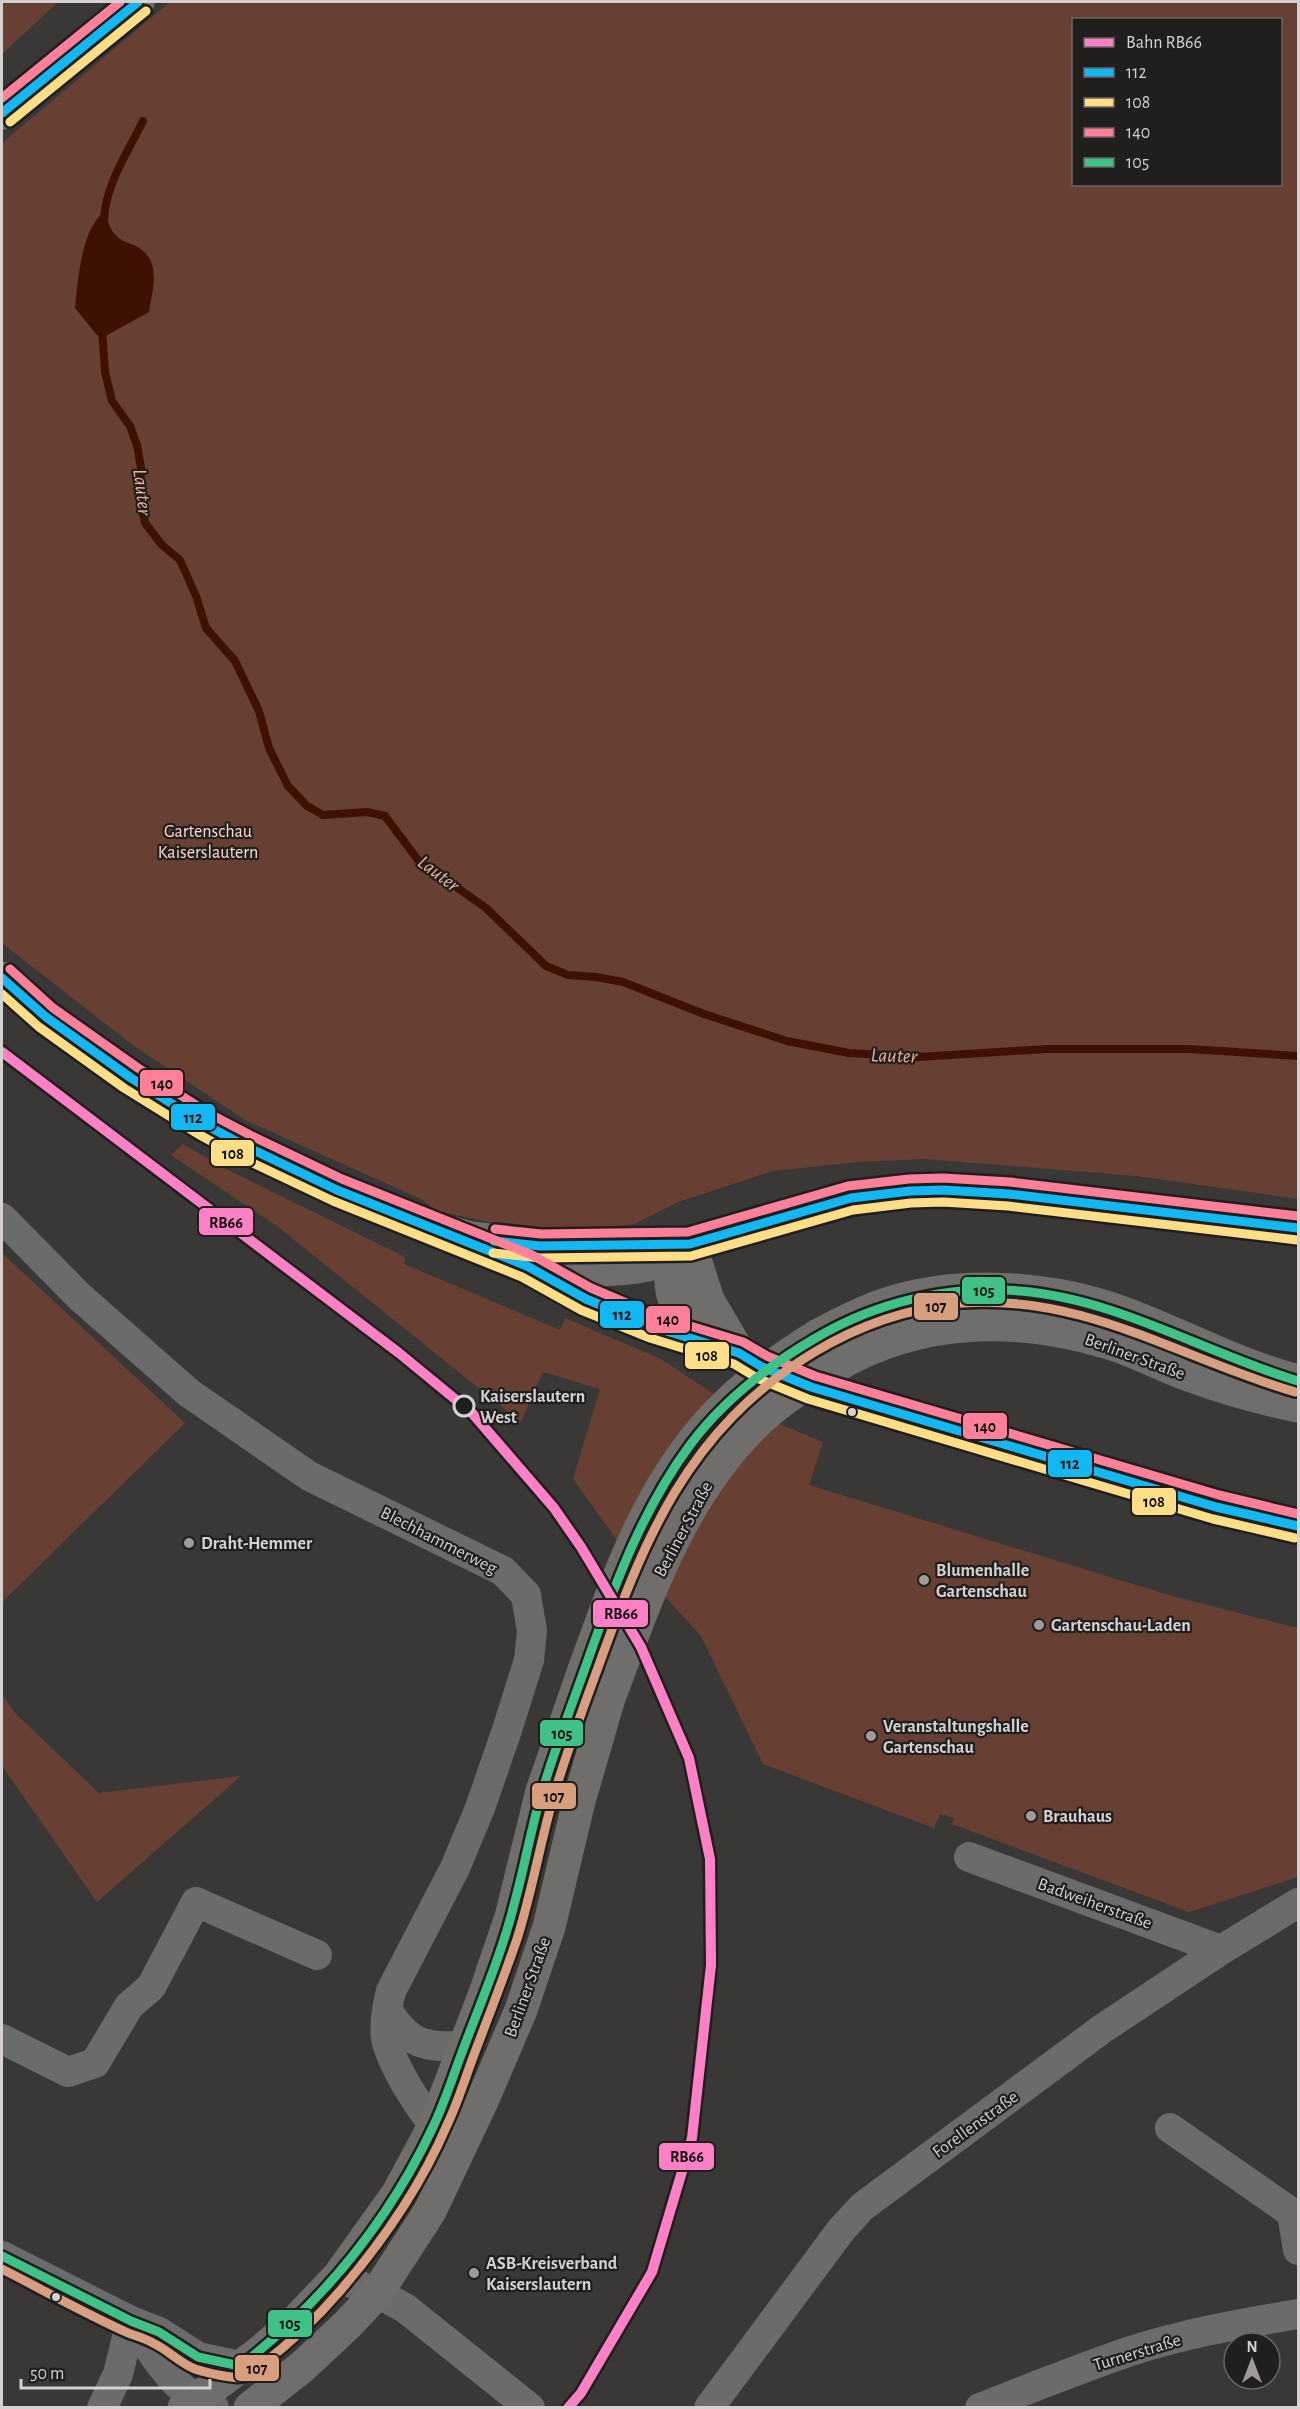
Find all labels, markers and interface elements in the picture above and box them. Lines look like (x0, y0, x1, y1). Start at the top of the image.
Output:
legend (1072, 18, 1282, 186)
text: Bahn RB66 (1126, 34, 1202, 52)
text: 112 (1126, 64, 1147, 82)
text: 108 (1126, 94, 1150, 112)
text: 140 (1126, 124, 1150, 142)
text: 105 (1126, 154, 1149, 172)
water label: Lauter (129, 468, 155, 517)
park label: Gartenschau Kaiserslautern (158, 823, 258, 862)
water label: Lauter (414, 852, 463, 896)
water label: Lauter (870, 1045, 918, 1067)
line badge: 140 (139, 1069, 184, 1097)
text: 140 (151, 1076, 173, 1092)
line badge: 112 (170, 1103, 216, 1131)
text: 112 (183, 1110, 203, 1126)
line badge: 108 (210, 1139, 255, 1167)
text: 108 (222, 1146, 244, 1162)
line badge: RB66 (198, 1207, 254, 1236)
text: RB66 (209, 1215, 243, 1231)
line badge: 105 (961, 1276, 1006, 1305)
text: 105 (973, 1283, 995, 1299)
line badge: 107 (913, 1292, 959, 1321)
text: 107 (925, 1299, 947, 1315)
line badge: 112 (599, 1300, 645, 1329)
line badge: 140 (645, 1305, 691, 1334)
text: 112 (612, 1307, 632, 1323)
text: 140 (657, 1312, 679, 1328)
street label: Berliner Straße (1082, 1330, 1187, 1383)
line badge: 108 (684, 1341, 730, 1370)
text: 108 (696, 1348, 718, 1364)
place label: Kaiserslautern West (480, 1388, 585, 1427)
marker: Kaiserslautern West (453, 1395, 475, 1417)
unlabelled marker (846, 1406, 858, 1418)
line badge: 140 (962, 1412, 1008, 1440)
text: 140 (974, 1419, 996, 1435)
line badge: 112 (1047, 1449, 1093, 1478)
text: 112 (1060, 1456, 1080, 1472)
street label: Berliner Straße (651, 1479, 717, 1580)
line badge: 108 (1131, 1487, 1177, 1516)
text: 108 (1143, 1494, 1165, 1510)
street label: Blechhammerweg (377, 1504, 500, 1578)
place label: Draht-Hemmer (201, 1535, 313, 1553)
marker: Draht-Hemmer (182, 1536, 196, 1550)
place label: Blumenhalle Gartenschau (936, 1562, 1029, 1601)
marker: Blumenhalle Gartenschau (917, 1573, 931, 1587)
line badge: RB66 (592, 1599, 649, 1628)
text: RB66 (604, 1606, 638, 1622)
place label: Gartenschau-Laden (1051, 1617, 1191, 1635)
marker: Gartenschau-Laden (1032, 1618, 1046, 1632)
place label: Veranstaltungshalle Gartenschau (883, 1718, 1029, 1757)
line badge: 105 (539, 1719, 584, 1747)
text: 105 (551, 1726, 573, 1742)
marker: Veranstaltungshalle Gartenschau (864, 1729, 878, 1743)
line badge: 107 (531, 1782, 577, 1810)
text: 107 (543, 1789, 565, 1805)
place label: Brauhaus (1043, 1808, 1112, 1826)
marker: Brauhaus (1024, 1809, 1038, 1823)
street label: Badweiherstraße (1035, 1875, 1154, 1933)
street label: Berliner Straße (501, 1935, 554, 2040)
street label: Forellenstraße (929, 2088, 1022, 2162)
line badge: RB66 (658, 2142, 715, 2171)
text: RB66 (670, 2149, 704, 2165)
place label: ASB-Kreisverband Kaiserslautern (486, 2255, 618, 2294)
marker: ASB-Kreisverband Kaiserslautern (467, 2266, 481, 2280)
unlabelled marker (50, 2291, 62, 2303)
line badge: 105 (267, 2309, 313, 2338)
text: 105 (279, 2316, 301, 2332)
street label: Turnerstraße (1091, 2331, 1183, 2375)
north arrow (1222, 2331, 1282, 2391)
text: N (1246, 2339, 1258, 2355)
scale bar (21, 2352, 210, 2390)
line badge: 107 (234, 2354, 280, 2382)
text: 107 (246, 2361, 268, 2377)
text: 50 m (30, 2365, 64, 2383)

